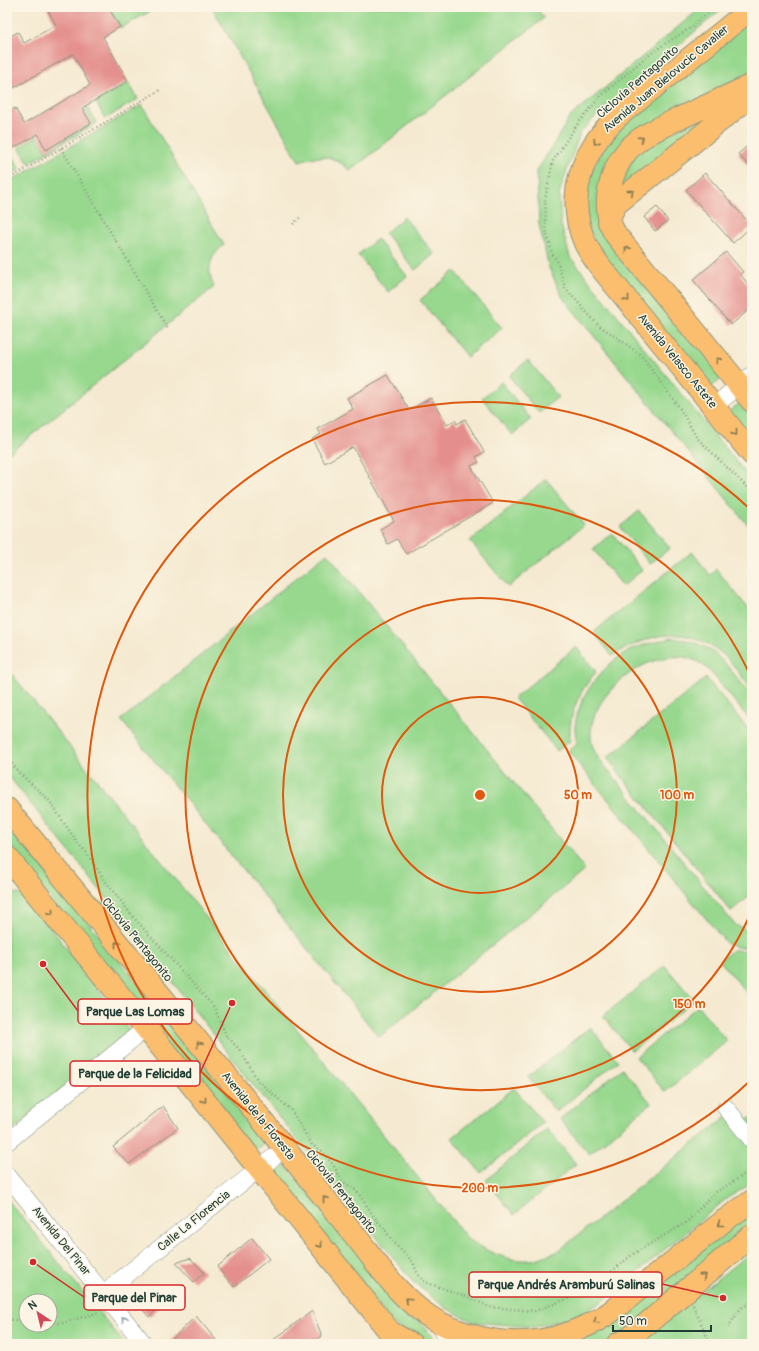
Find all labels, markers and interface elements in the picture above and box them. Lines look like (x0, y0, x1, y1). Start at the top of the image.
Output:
street label: Avenida Juan Bielovucic Cavalier (600, 22, 732, 136)
street label: Ciclovía Pentagonito (594, 42, 683, 122)
one-way arrow (637, 137, 644, 144)
one-way arrow (593, 138, 600, 145)
one-way arrow (626, 190, 633, 197)
one-way arrow (624, 246, 631, 253)
one-way arrow (622, 295, 629, 302)
street label: Avenida Velasco Astete (634, 310, 720, 412)
one-way arrow (716, 357, 723, 364)
one-way arrow (730, 428, 737, 435)
centre of rings (473, 788, 487, 802)
text: 50 m (564, 788, 592, 803)
text: 100 m (660, 788, 695, 803)
street label: Ciclovía Pentagonito (98, 895, 176, 985)
one-way arrow (47, 907, 54, 914)
one-way arrow (115, 941, 122, 948)
text: 150 m (673, 997, 706, 1012)
callout: Parque Las Lomas (78, 999, 192, 1024)
text: Parque Las Lomas (86, 1004, 184, 1020)
one-way arrow (197, 1042, 204, 1049)
callout: Parque de la Felicidad (70, 1061, 200, 1086)
text: Parque de la Felicidad (78, 1066, 192, 1082)
street label: Avenida de la Floresta (218, 1069, 298, 1163)
one-way arrow (199, 1095, 206, 1102)
street label: Ciclovía Pentagonito (302, 1147, 380, 1237)
text: 200 m (462, 1181, 499, 1196)
street label: Calle La Florencia (155, 1187, 234, 1255)
one-way arrow (323, 1197, 330, 1204)
street label: Avenida Del Pinar (28, 1203, 94, 1279)
one-way arrow (718, 1219, 725, 1226)
one-way arrow (315, 1240, 322, 1247)
callout: Parque Andrés Aramburú Salinas (469, 1272, 662, 1297)
one-way arrow (698, 1274, 705, 1281)
text: Parque Andrés Aramburú Salinas (477, 1277, 655, 1293)
callout: Parque del Pinar (84, 1285, 185, 1310)
text: Parque del Pinar (91, 1290, 177, 1306)
north arrow (18, 1293, 58, 1333)
text: N (26, 1297, 40, 1313)
one-way arrow (405, 1297, 413, 1304)
scale bar (613, 1307, 711, 1333)
text: 50 m (619, 1314, 647, 1329)
one-way arrow (122, 1316, 129, 1323)
one-way arrow (593, 1316, 600, 1324)

